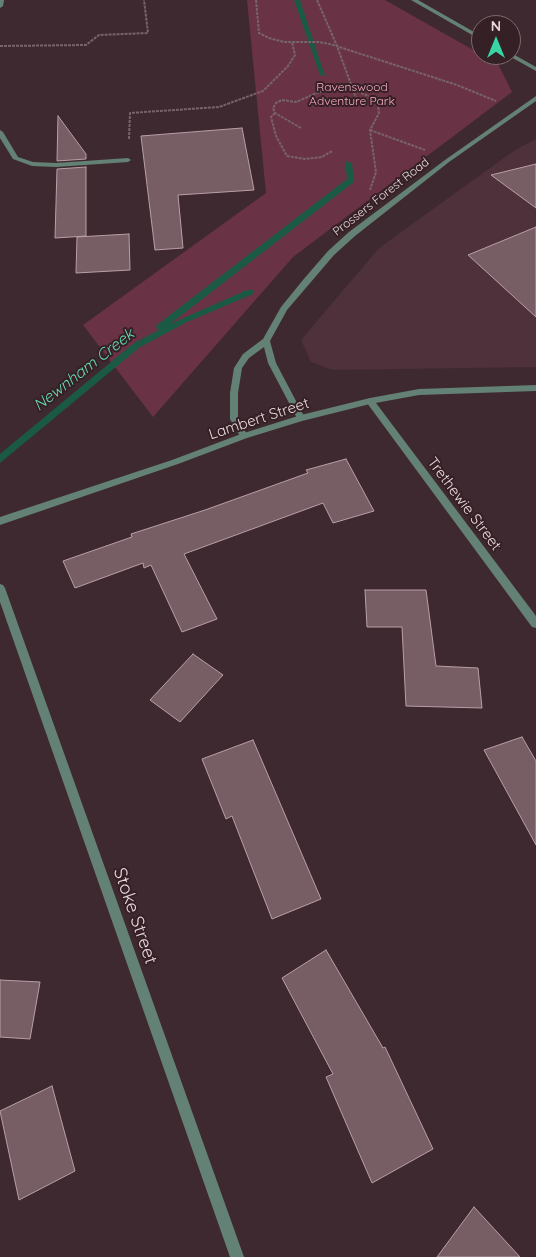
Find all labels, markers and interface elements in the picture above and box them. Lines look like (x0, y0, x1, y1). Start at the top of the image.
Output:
north arrow (471, 15, 521, 65)
text: N (491, 17, 501, 35)
park label: Ravenswood Adventure Park (309, 80, 395, 108)
street label: Prossers Forest Road (330, 155, 432, 239)
water label: Newnham Creek (30, 325, 138, 415)
street label: Lambert Street (207, 394, 311, 444)
street label: Trethewie Street (423, 454, 505, 554)
street label: Stoke Street (108, 865, 162, 967)

